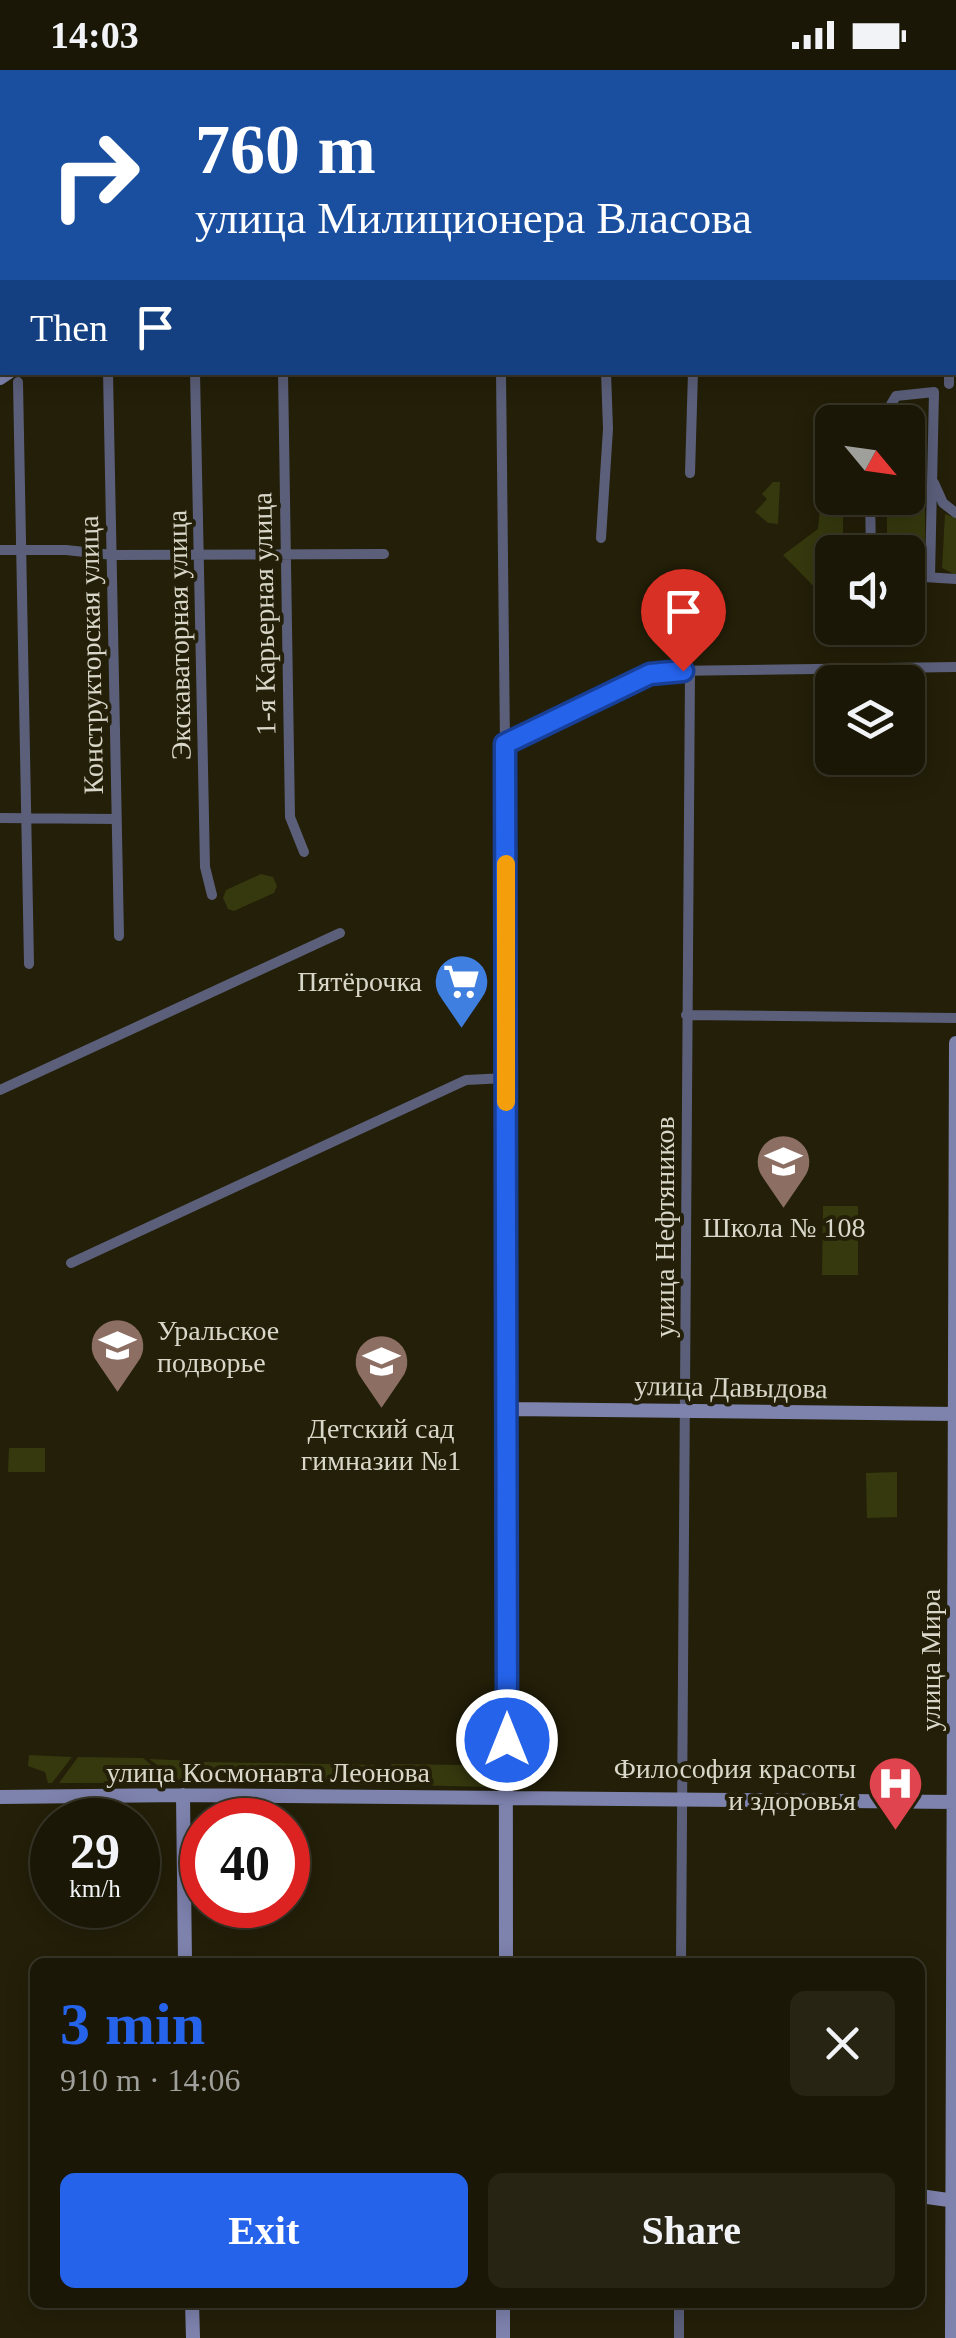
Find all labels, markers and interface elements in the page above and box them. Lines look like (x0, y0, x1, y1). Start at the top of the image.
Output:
text: 14:03 (50, 14, 139, 56)
icon: right (30, 110, 160, 240)
text: 760 m (195, 111, 376, 188)
text: улица Милиционера Власова (195, 193, 752, 243)
icon: arrive (128, 300, 183, 355)
text: Then (30, 307, 108, 349)
north arrow (815, 405, 925, 515)
map controls (815, 405, 925, 775)
street label: 1-я Карьерная улица (246, 491, 282, 736)
street label: Экскаваторная улица (161, 509, 197, 760)
street label: Конструкторская улица (73, 515, 109, 795)
button: sound (815, 535, 925, 645)
pin (641, 569, 726, 672)
icon: arrive (656, 584, 711, 639)
button: layers (815, 665, 925, 775)
supermarket icon: Пятёрочка (431, 951, 491, 1030)
place label: Пятёрочка (297, 966, 423, 997)
street label: улица Нефтяников (649, 1116, 680, 1338)
school or university icon: Школа № 108 (754, 1131, 814, 1210)
place label: Школа № 108 (702, 1212, 866, 1243)
place label: Уральское подворье (157, 1315, 279, 1378)
school or university icon: Уральское подворье (88, 1316, 148, 1395)
school or university icon: Детский сад гимназии №1 (351, 1332, 411, 1411)
street label: улица Давыдова (634, 1370, 828, 1404)
place label: Детский сад гимназии №1 (301, 1413, 461, 1476)
street label: улица Мира (915, 1588, 946, 1731)
position arrow (455, 1688, 559, 1792)
place label: Философия красоты и здоровья (614, 1753, 856, 1816)
hospital icon: Философия красоты и здоровья (865, 1754, 925, 1833)
street label: улица Космонавта Леонова (106, 1757, 430, 1788)
speed limit sign: 40 (180, 1798, 310, 1928)
text: 29 (70, 1823, 120, 1879)
text: km/h (69, 1875, 121, 1902)
text: 3 min (60, 1991, 205, 2057)
button: close (790, 1991, 895, 2096)
text: 910 m · 14:06 (60, 2062, 240, 2098)
button: Exit (60, 2173, 468, 2288)
button: Share (488, 2173, 895, 2288)

